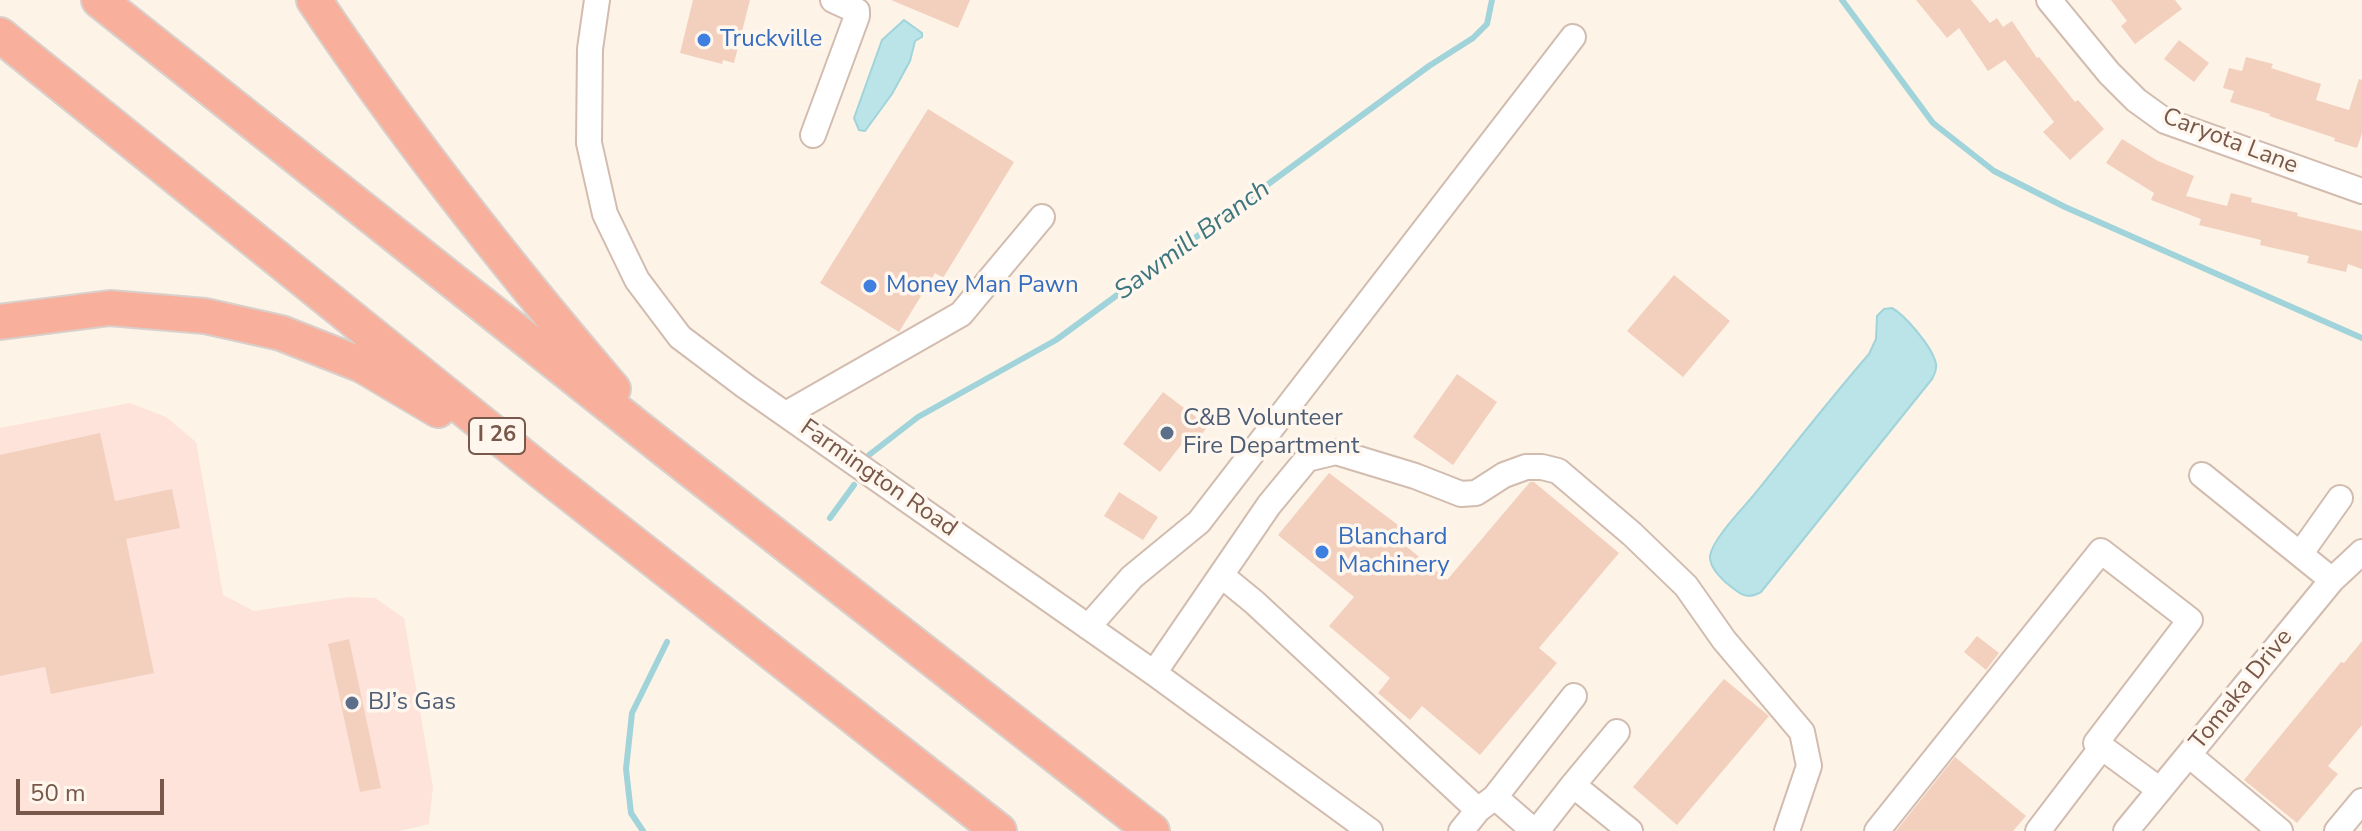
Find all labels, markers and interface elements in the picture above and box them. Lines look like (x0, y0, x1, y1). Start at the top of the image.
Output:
place label: Truckville (720, 26, 822, 54)
marker: Truckville (695, 31, 713, 49)
street label: Caryota Lane (2158, 103, 2302, 181)
water label: Sawmill Branch (1109, 174, 1277, 308)
place label: Money Man Pawn (886, 272, 1079, 300)
marker: Money Man Pawn (861, 277, 879, 295)
place label: C&B Volunteer Fire Department (1183, 405, 1359, 461)
street label: Farmington Road (794, 414, 962, 544)
road number: I 26 (469, 418, 525, 454)
marker: C&B Volunteer Fire Department (1158, 424, 1176, 442)
place label: Blanchard Machinery (1338, 524, 1450, 580)
marker: Blanchard Machinery (1313, 543, 1331, 561)
street label: Tomaka Drive (2185, 624, 2299, 756)
place label: BJ’s Gas (368, 689, 456, 717)
marker: BJ’s Gas (343, 694, 361, 712)
scale bar (20, 763, 168, 813)
text: 50 m (30, 777, 86, 809)

